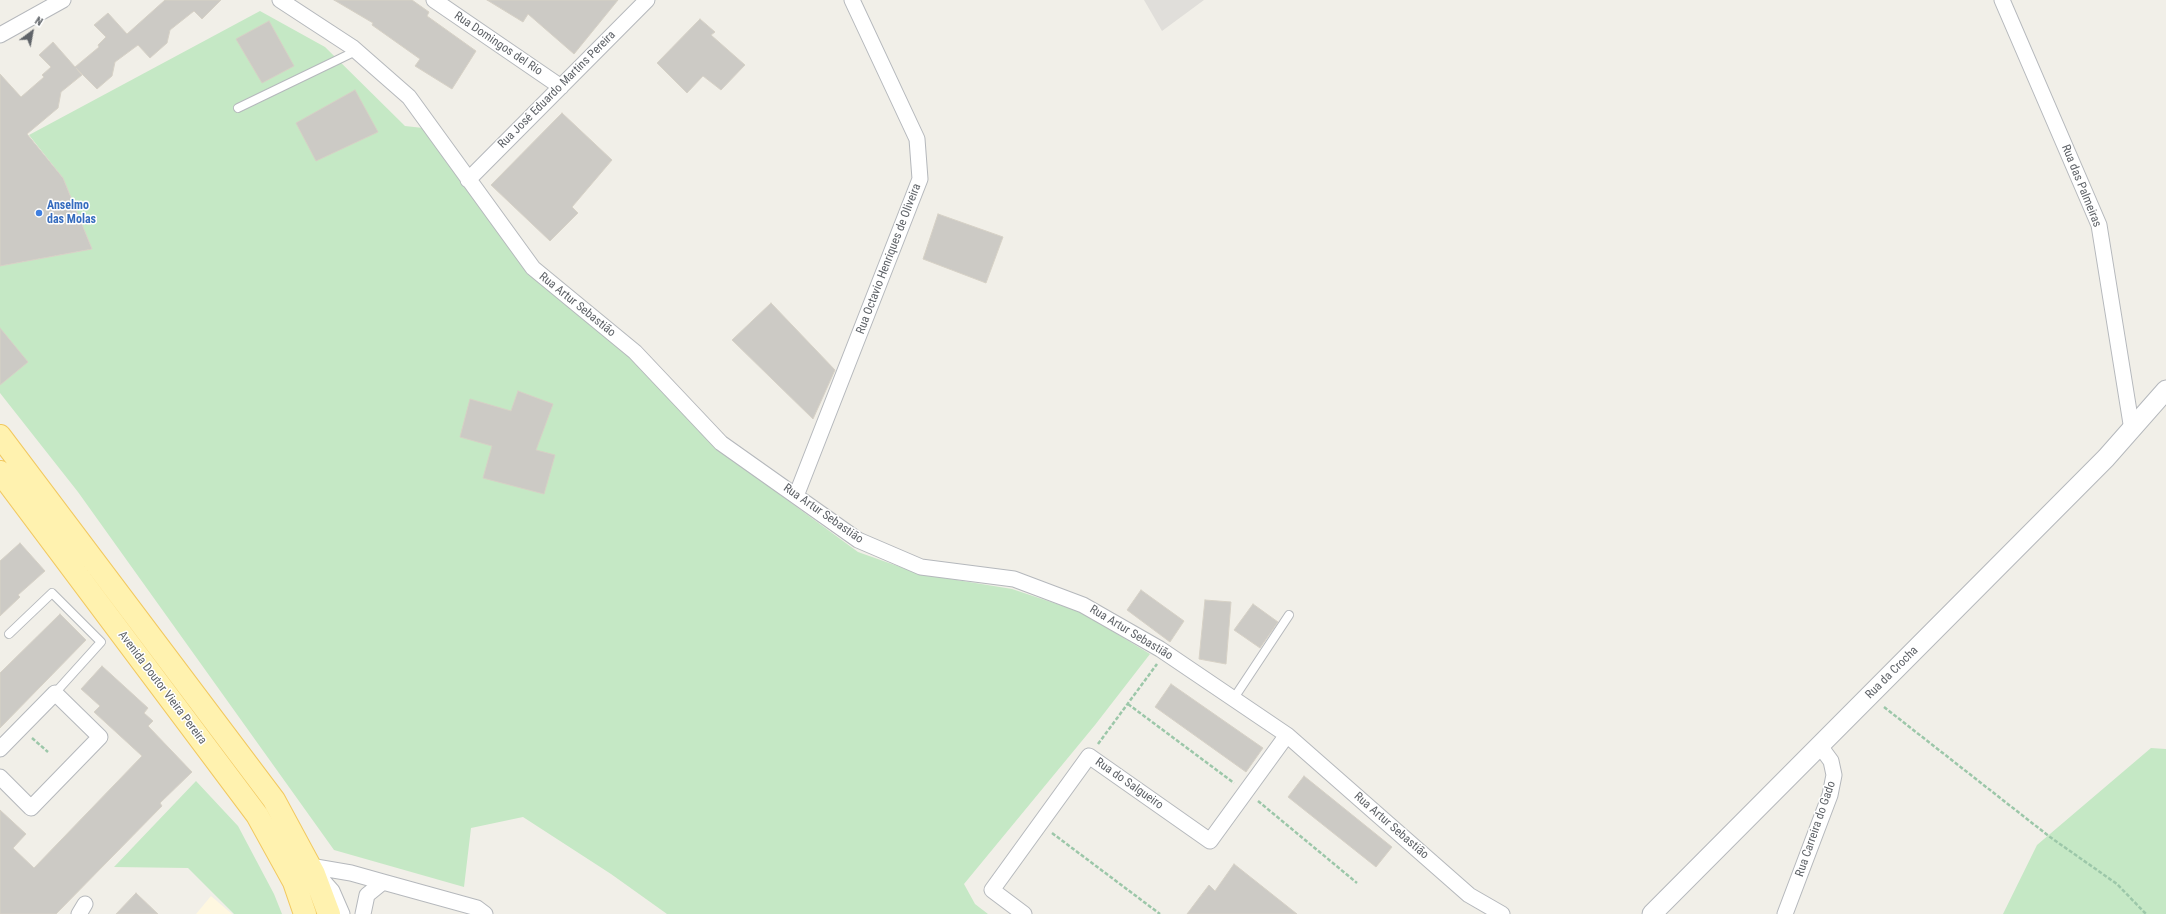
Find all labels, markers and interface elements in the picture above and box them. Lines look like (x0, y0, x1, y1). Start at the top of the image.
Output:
street label: Rua Domingos del Rio (451, 9, 545, 79)
north arrow (12, 12, 52, 52)
text: N (32, 14, 45, 29)
street label: Rua José Eduardo Martins Pereira (495, 28, 619, 152)
street label: Rua das Palmeiras (2058, 143, 2104, 229)
street label: Rua Octavio Henriques de Oliveira (854, 182, 924, 336)
place label: Anselmo das Molas (47, 199, 96, 227)
marker: Anselmo das Molas (34, 208, 44, 218)
street label: Rua Artur Sebastião (536, 270, 618, 340)
street label: Rua Artur Sebastião (780, 481, 866, 547)
street label: Rua Artur Sebastião (1087, 603, 1175, 663)
street label: Avenida Doutor Vieira Pereira (115, 629, 209, 747)
street label: Rua da Crocha (1863, 644, 1921, 702)
street label: Rua do Salgueiro (1092, 755, 1166, 813)
street label: Rua Carreira do Gado (1793, 779, 1839, 879)
street label: Rua Artur Sebastião (1351, 790, 1431, 862)

